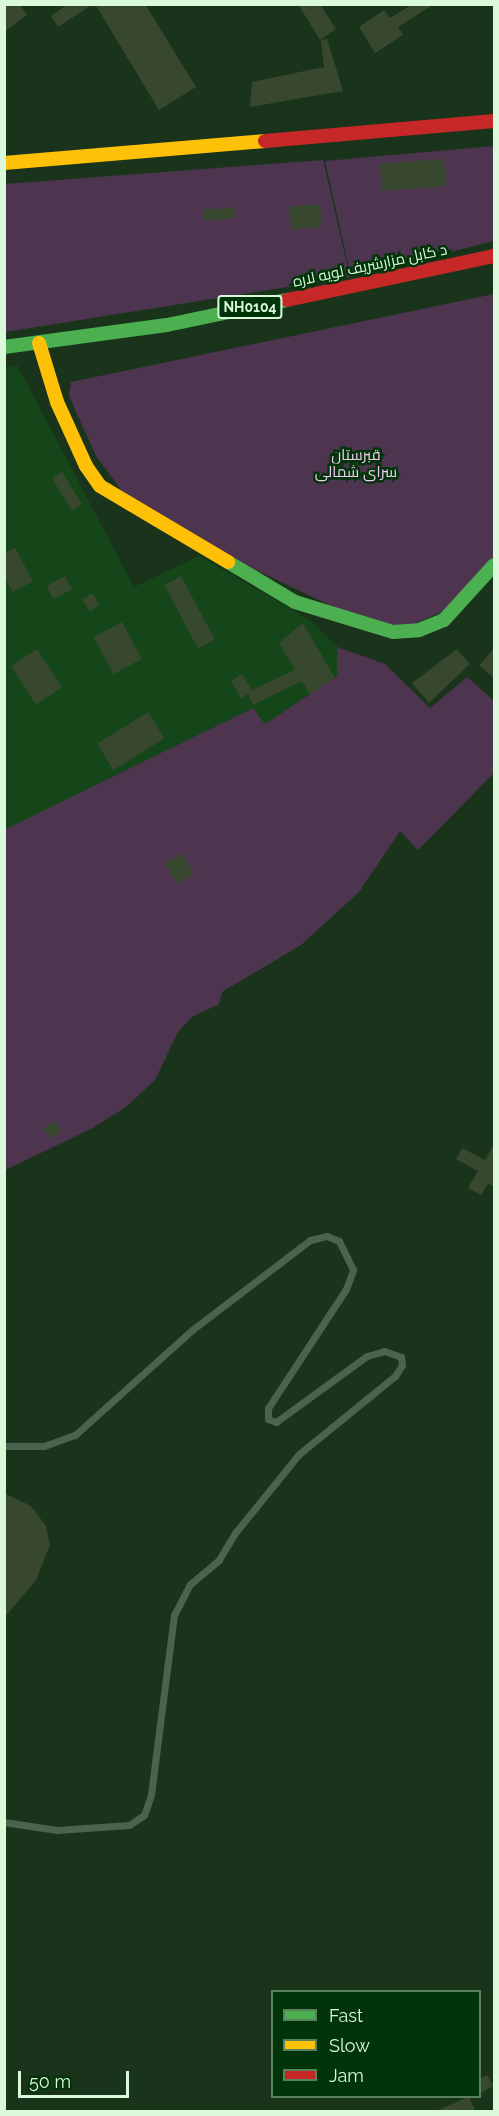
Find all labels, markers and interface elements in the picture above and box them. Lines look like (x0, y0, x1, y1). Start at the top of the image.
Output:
street label: د کابل مزارشریف لویه لاره (291, 241, 449, 291)
road number: NH0104 (217, 296, 283, 318)
park label: قبرستان سرای شمالی (315, 446, 397, 481)
legend (271, 1990, 481, 2098)
text: Fast (329, 2005, 363, 2026)
text: Slow (329, 2035, 370, 2056)
scale bar (21, 2059, 132, 2097)
text: Jam (329, 2065, 364, 2086)
text: 50 m (29, 2071, 71, 2092)

